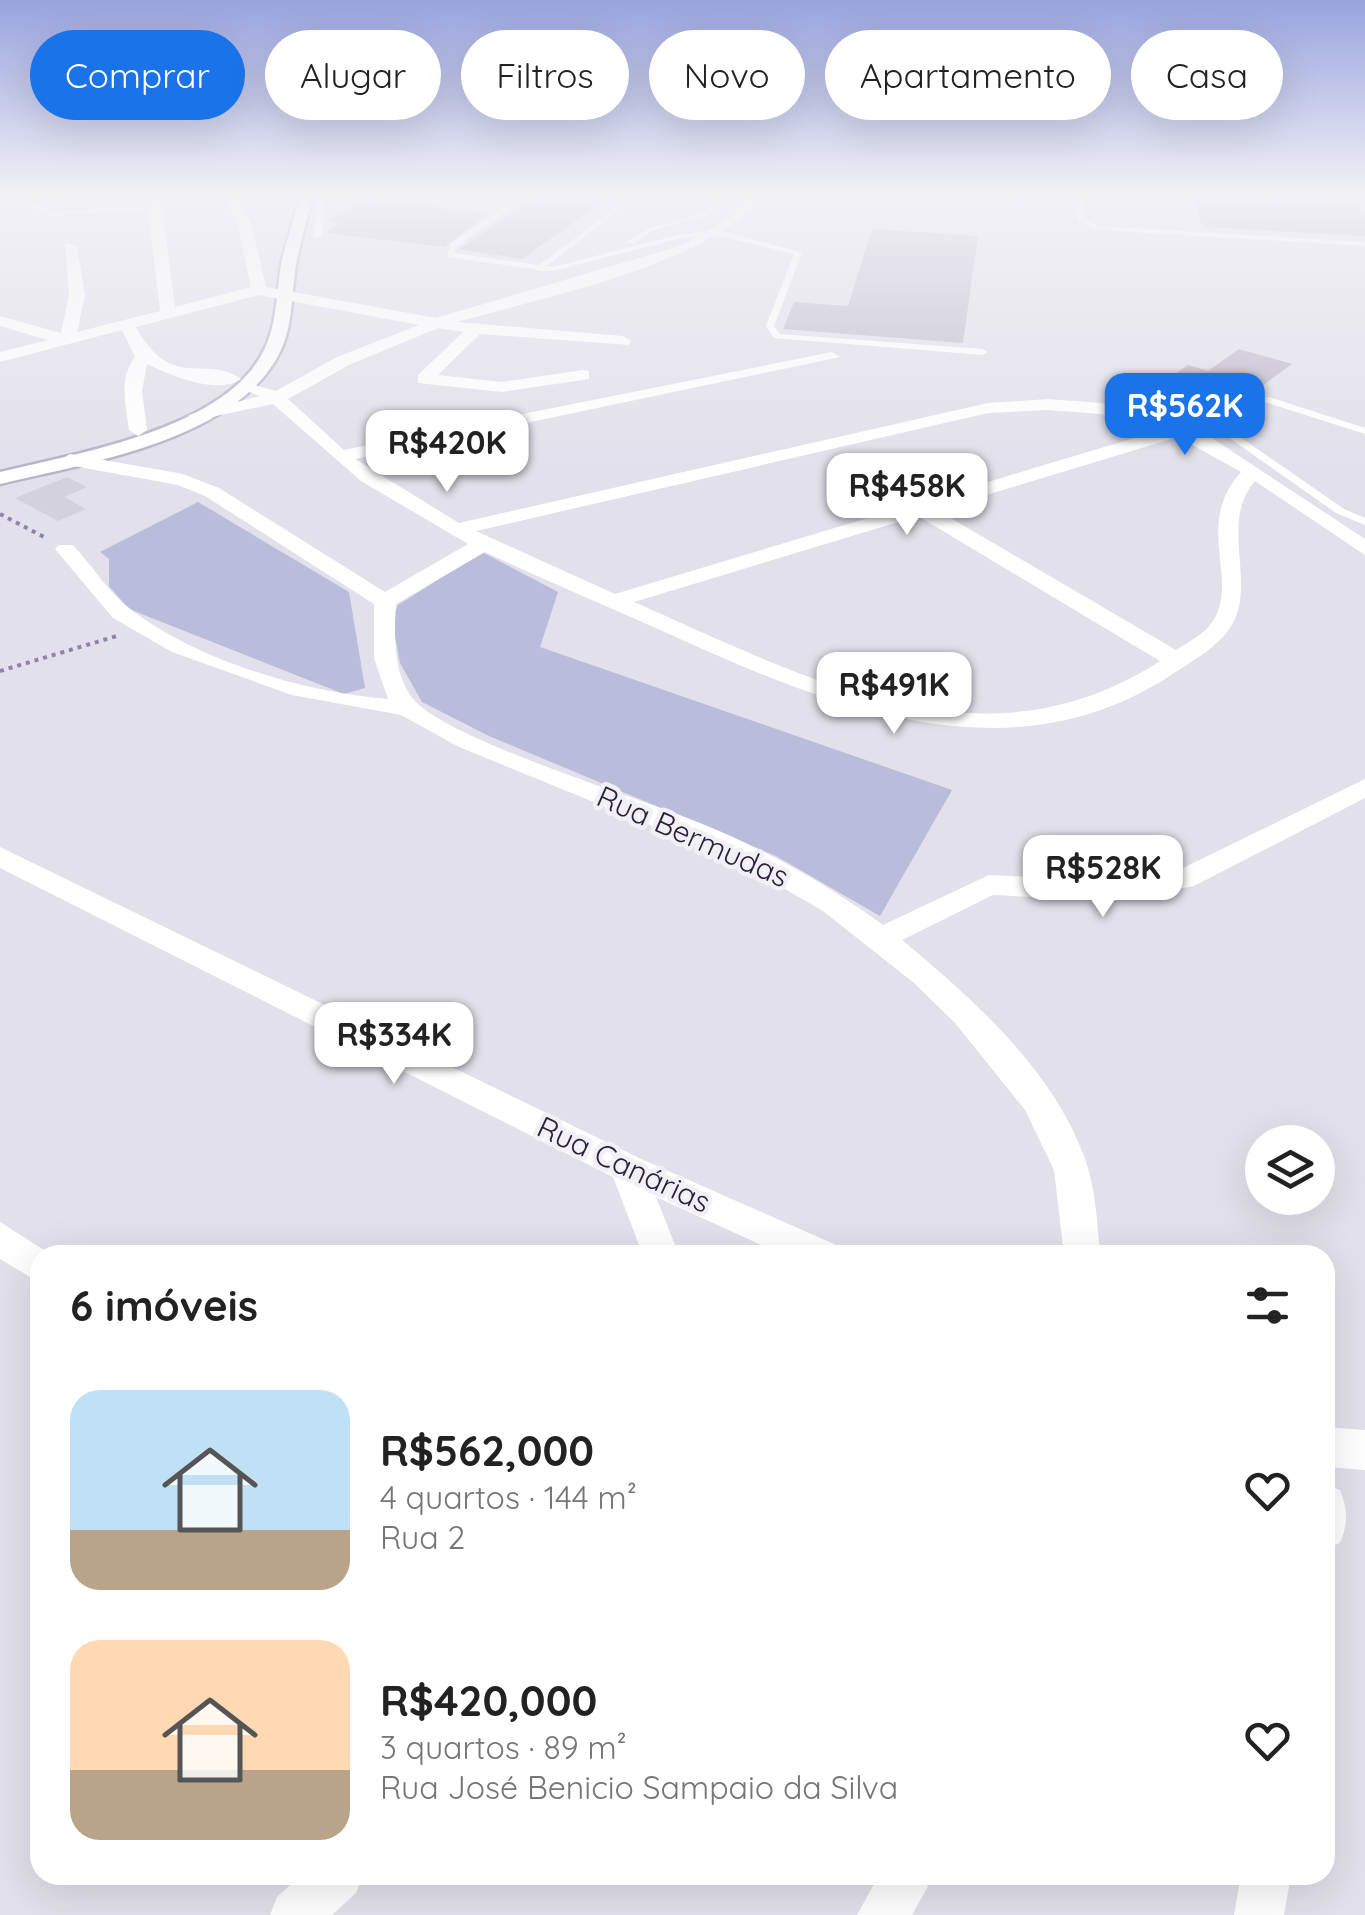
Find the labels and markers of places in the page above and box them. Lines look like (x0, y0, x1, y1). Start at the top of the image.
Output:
pin: R$562K (1104, 373, 1266, 458)
pin: R$420K (366, 410, 528, 495)
pin: R$458K (826, 453, 988, 538)
pin: R$491K (813, 652, 975, 737)
pin: R$528K (1022, 835, 1184, 920)
pin: R$334K (313, 1002, 475, 1087)

